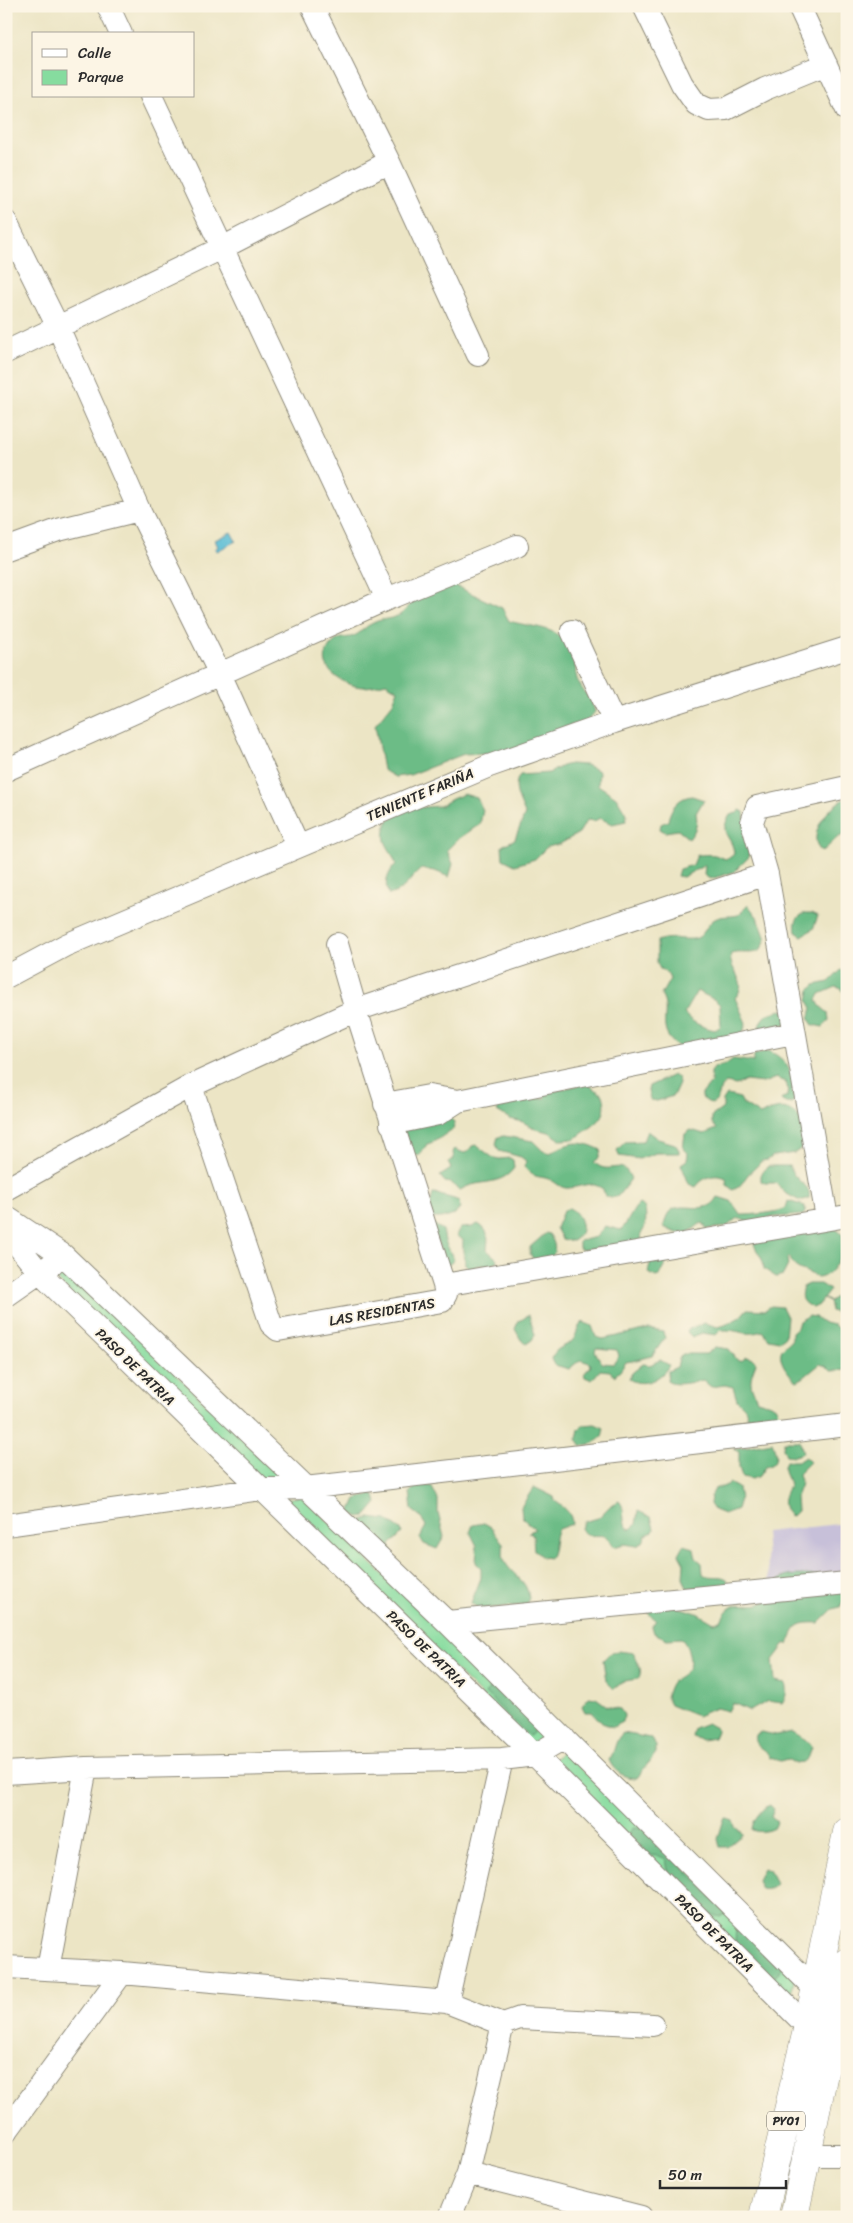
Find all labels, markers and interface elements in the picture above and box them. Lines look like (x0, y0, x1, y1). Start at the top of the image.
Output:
legend (32, 32, 195, 98)
text: Calle (78, 40, 111, 66)
text: Parque (78, 64, 123, 90)
street label: TENIENTE FARIÑA (362, 761, 478, 829)
street label: LAS RESIDENTAS (327, 1290, 437, 1334)
street label: PASO DE PATRIA (89, 1322, 181, 1412)
street label: PASO DE PATRIA (380, 1604, 472, 1694)
street label: PASO DE PATRIA (669, 1888, 759, 1978)
road number: PY01 (767, 2112, 805, 2130)
scale bar (660, 2158, 787, 2190)
text: 50 m (668, 2162, 703, 2188)

